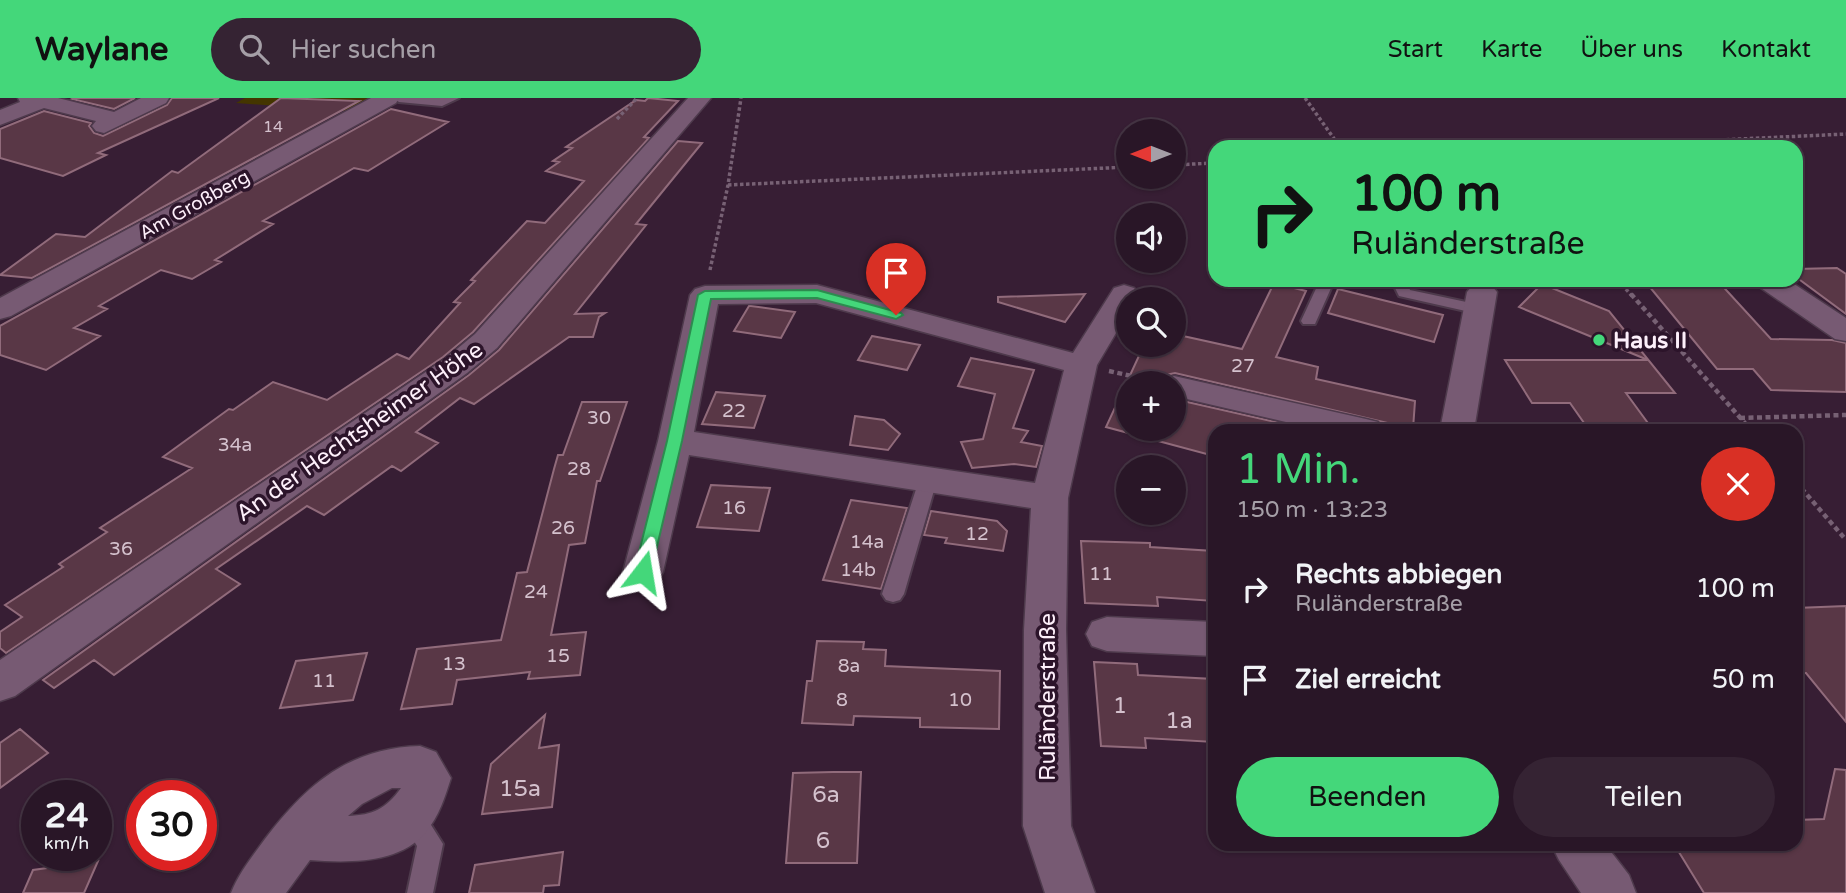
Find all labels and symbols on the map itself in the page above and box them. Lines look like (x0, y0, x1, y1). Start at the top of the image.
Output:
house number: 14 (263, 117, 283, 137)
north arrow (1116, 119, 1186, 189)
street label: Am Großberg (136, 166, 253, 244)
pin (866, 243, 926, 315)
place label: Haus II (1613, 327, 1687, 355)
marker: Haus II (1591, 332, 1607, 348)
street label: An der Hechtsheimer Höhe (231, 336, 488, 528)
house number: 27 (1231, 355, 1255, 377)
house number: 22 (722, 400, 746, 422)
house number: 30 (587, 407, 611, 429)
house number: 34a (218, 434, 252, 456)
house number: 28 (567, 458, 591, 480)
house number: 16 (722, 497, 746, 519)
house number: 26 (551, 517, 575, 539)
house number: 12 (965, 523, 989, 545)
house number: 14a (850, 531, 884, 553)
position arrow (606, 535, 680, 609)
house number: 36 (109, 538, 133, 560)
house number: 14b (840, 559, 876, 581)
house number: 11 (1089, 563, 1113, 585)
house number: 24 (524, 581, 548, 603)
street label: Ruländerstraße (1034, 613, 1062, 781)
house number: 15 (546, 645, 570, 667)
house number: 13 (442, 653, 466, 675)
house number: 8a (838, 655, 860, 677)
house number: 11 (312, 670, 336, 692)
house number: 8 (836, 689, 848, 711)
house number: 10 (948, 689, 972, 711)
house number: 1 (1113, 692, 1127, 720)
house number: 1a (1165, 707, 1193, 735)
house number: 15a (499, 775, 541, 803)
speed limit sign: 30 (126, 780, 217, 871)
house number: 6a (812, 781, 840, 809)
house number: 6 (816, 827, 830, 855)

